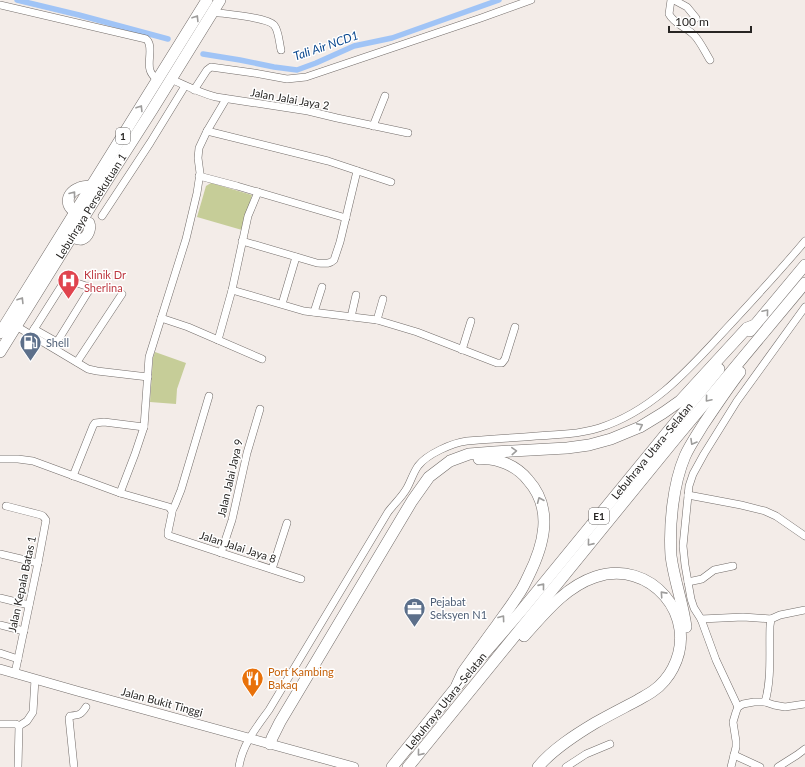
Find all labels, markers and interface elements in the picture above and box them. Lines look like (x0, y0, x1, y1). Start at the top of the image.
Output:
scale bar (669, 8, 751, 34)
text: 100 m (675, 14, 709, 29)
one-way arrow (191, 15, 198, 22)
water label: Tali Air NCD1 (291, 27, 360, 64)
street label: Jalan Jalai Jaya 2 (250, 85, 330, 112)
one-way arrow (136, 105, 143, 112)
road number: 1 (116, 128, 130, 144)
street label: Lebuhraya Persekutuan 1 (53, 151, 129, 261)
one-way arrow (68, 192, 75, 199)
hospital icon: Klinik Dr Sherlina (56, 268, 82, 301)
place label: Klinik Dr Sherlina (84, 268, 126, 294)
one-way arrow (16, 297, 23, 304)
one-way arrow (761, 309, 768, 317)
fuel station icon: Shell (17, 330, 43, 363)
place label: Shell (46, 336, 69, 349)
one-way arrow (706, 395, 713, 402)
street label: Lebuhraya Utara–Selatan (608, 400, 695, 502)
one-way arrow (636, 423, 643, 431)
street label: Jalan Jalai Jaya 9 (214, 438, 245, 518)
one-way arrow (690, 438, 697, 445)
one-way arrow (511, 447, 517, 455)
one-way arrow (537, 496, 545, 504)
road number: E1 (589, 508, 609, 524)
street label: Jalan Jalai Jaya 8 (198, 528, 278, 565)
street label: Jalan Kepala Batas 1 (5, 535, 38, 633)
one-way arrow (588, 538, 595, 546)
one-way arrow (537, 583, 544, 590)
one-way arrow (661, 591, 668, 599)
office icon: Pejabat Seksyen N1 (402, 595, 428, 628)
place label: Pejabat Seksyen N1 (430, 595, 487, 621)
one-way arrow (497, 615, 505, 622)
street label: Lebuhraya Utara–Selatan (402, 650, 489, 752)
restaurant icon: Port Kambing Bakaq (240, 665, 266, 698)
place label: Port Kambing Bakaq (268, 665, 334, 691)
street label: Jalan Bukit Tinggi (120, 684, 205, 719)
one-way arrow (418, 748, 425, 755)

